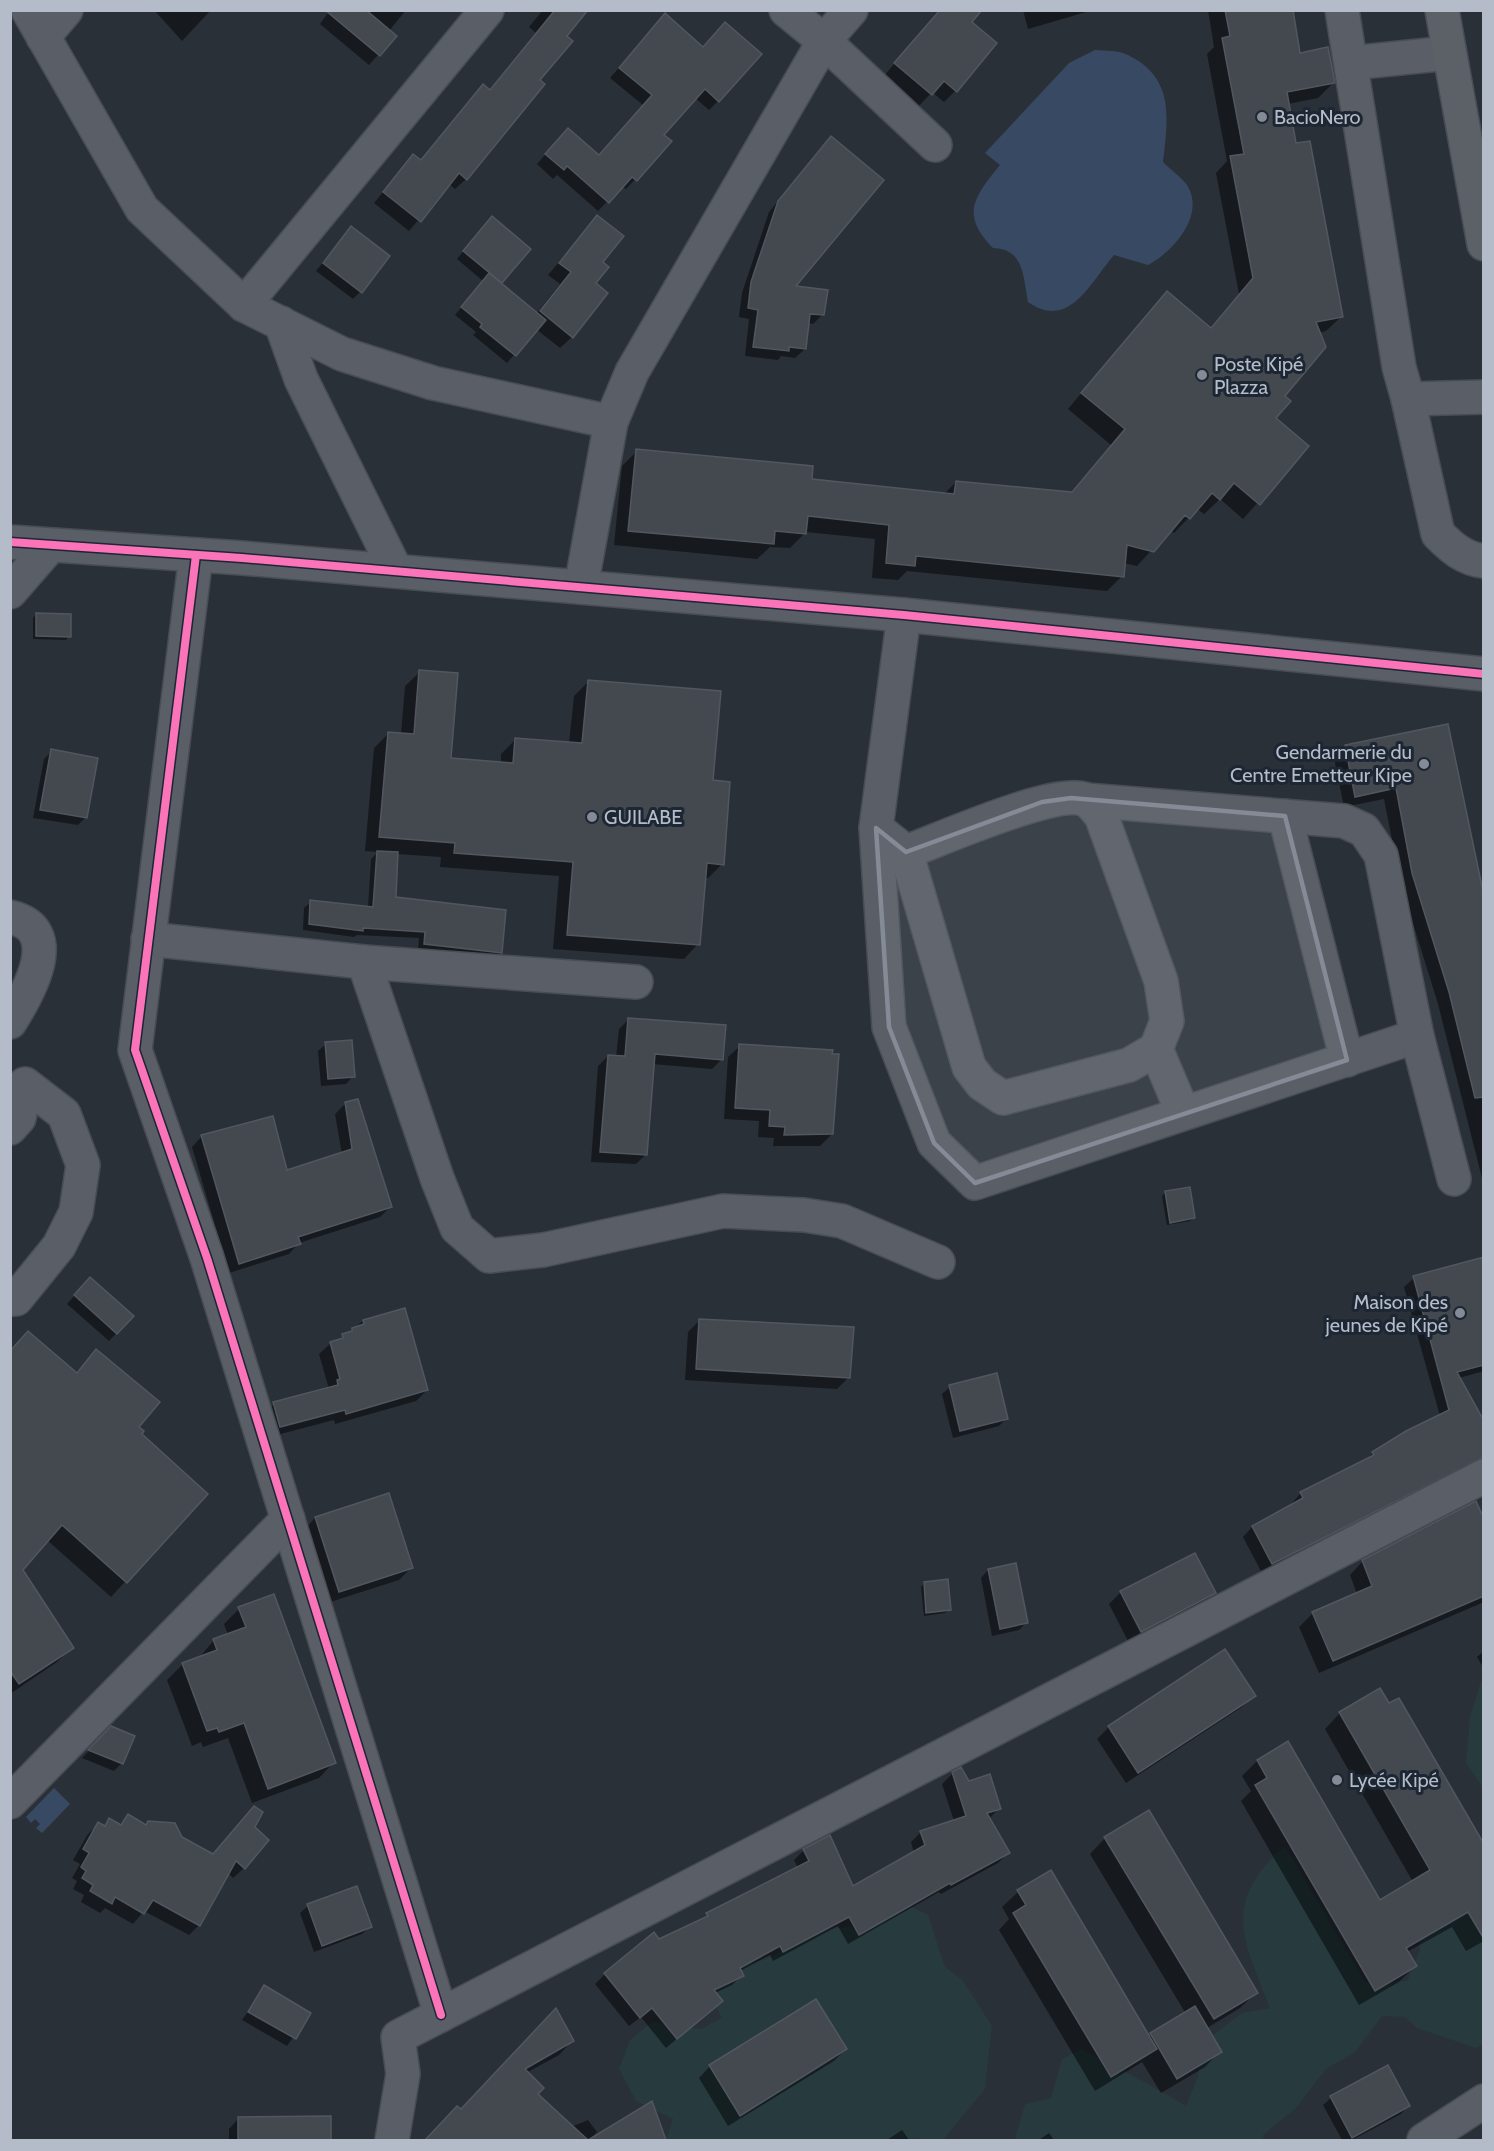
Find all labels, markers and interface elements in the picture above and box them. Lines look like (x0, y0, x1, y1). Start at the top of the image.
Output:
place label: BacioNero (1274, 105, 1361, 129)
marker: BacioNero (1255, 110, 1269, 124)
place label: Poste Kipé Plazza (1214, 352, 1303, 399)
marker: Poste Kipé Plazza (1195, 368, 1209, 382)
place label: Gendarmerie du Centre Emetteur Kipe (1230, 740, 1412, 787)
marker: Gendarmerie du Centre Emetteur Kipe (1417, 757, 1431, 771)
place label: GUILABE (604, 805, 682, 829)
marker: GUILABE (585, 810, 599, 824)
place label: Maison des jeunes de Kipé (1325, 1290, 1448, 1337)
marker: Maison des jeunes de Kipé (1453, 1306, 1467, 1320)
place label: Lycée Kipé (1349, 1768, 1439, 1792)
marker: Lycée Kipé (1330, 1773, 1344, 1787)

